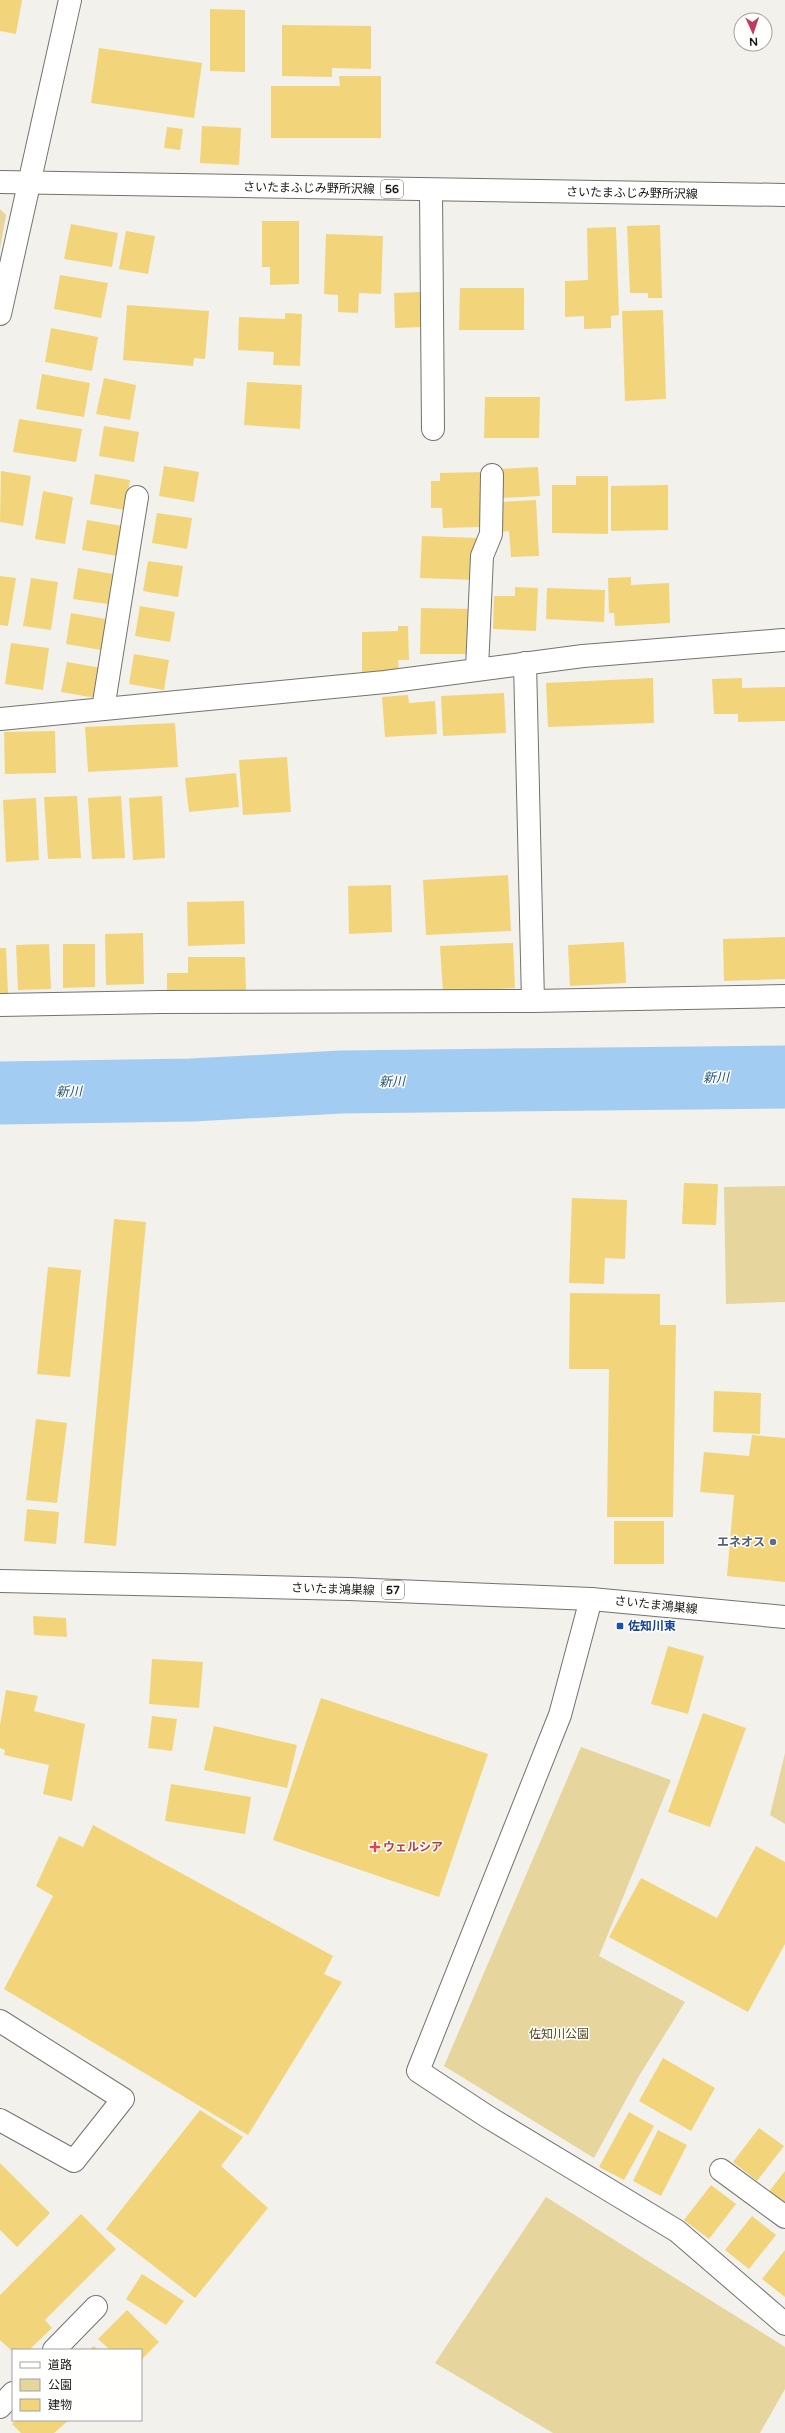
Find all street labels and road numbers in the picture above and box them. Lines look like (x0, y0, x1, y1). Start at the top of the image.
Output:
street label: さいたまふじみ野所沢線 (243, 180, 375, 196)
road number: 56 (381, 180, 403, 198)
street label: さいたまふじみ野所沢線 (566, 185, 698, 201)
street label: さいたま鴻巣線 (291, 1581, 375, 1597)
road number: 57 (382, 1581, 404, 1599)
street label: さいたま鴻巣線 (614, 1594, 698, 1616)

